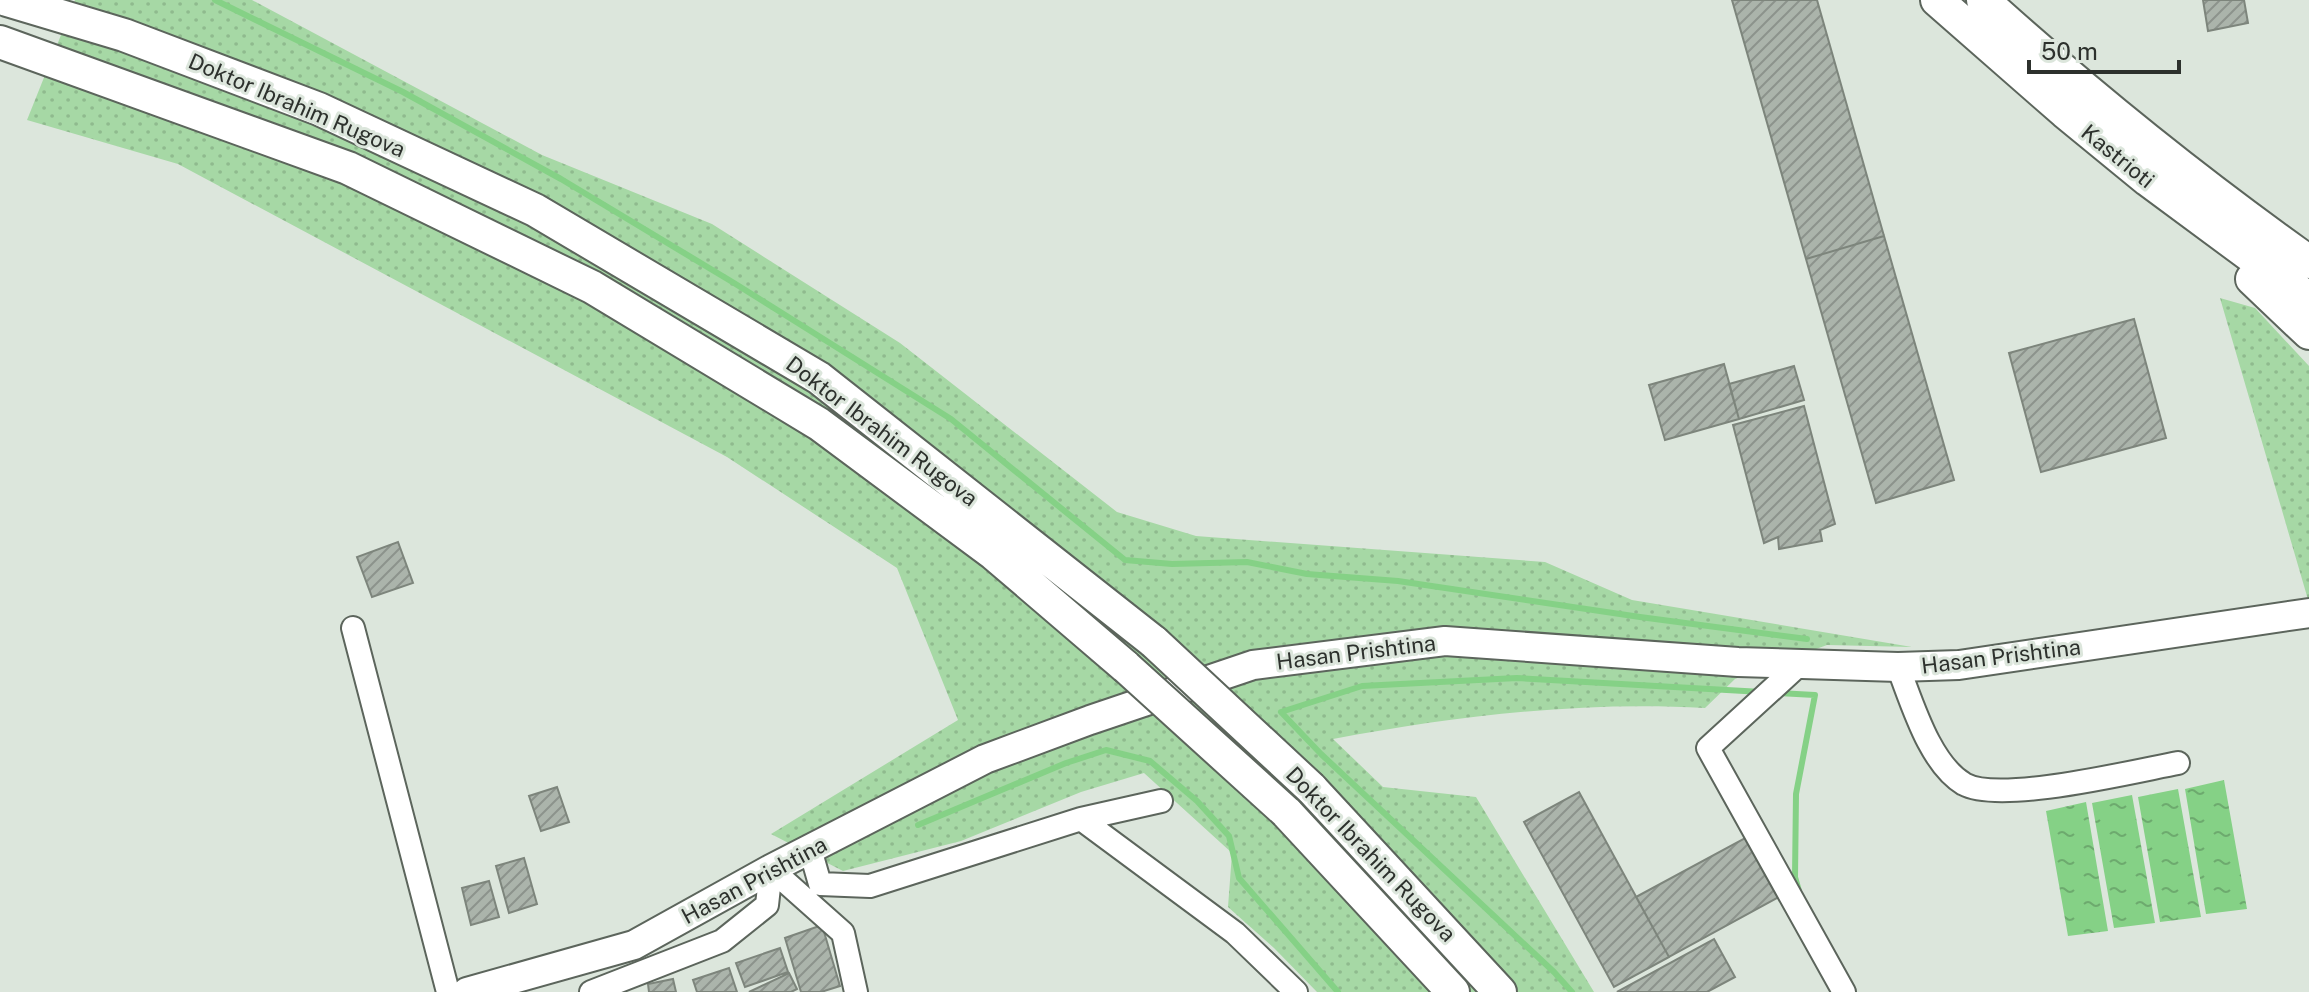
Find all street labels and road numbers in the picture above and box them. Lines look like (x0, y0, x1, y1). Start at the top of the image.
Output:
street label: Doktor Ibrahim Rugova (185, 48, 409, 162)
street label: Kastrioti (2076, 119, 2160, 193)
street label: Doktor Ibrahim Rugova (781, 351, 983, 511)
street label: Hasan Prishtina (1275, 629, 1437, 675)
street label: Hasan Prishtina (1920, 633, 2082, 679)
street label: Doktor Ibrahim Rugova (1281, 761, 1461, 947)
street label: Hasan Prishtina (677, 831, 831, 929)

